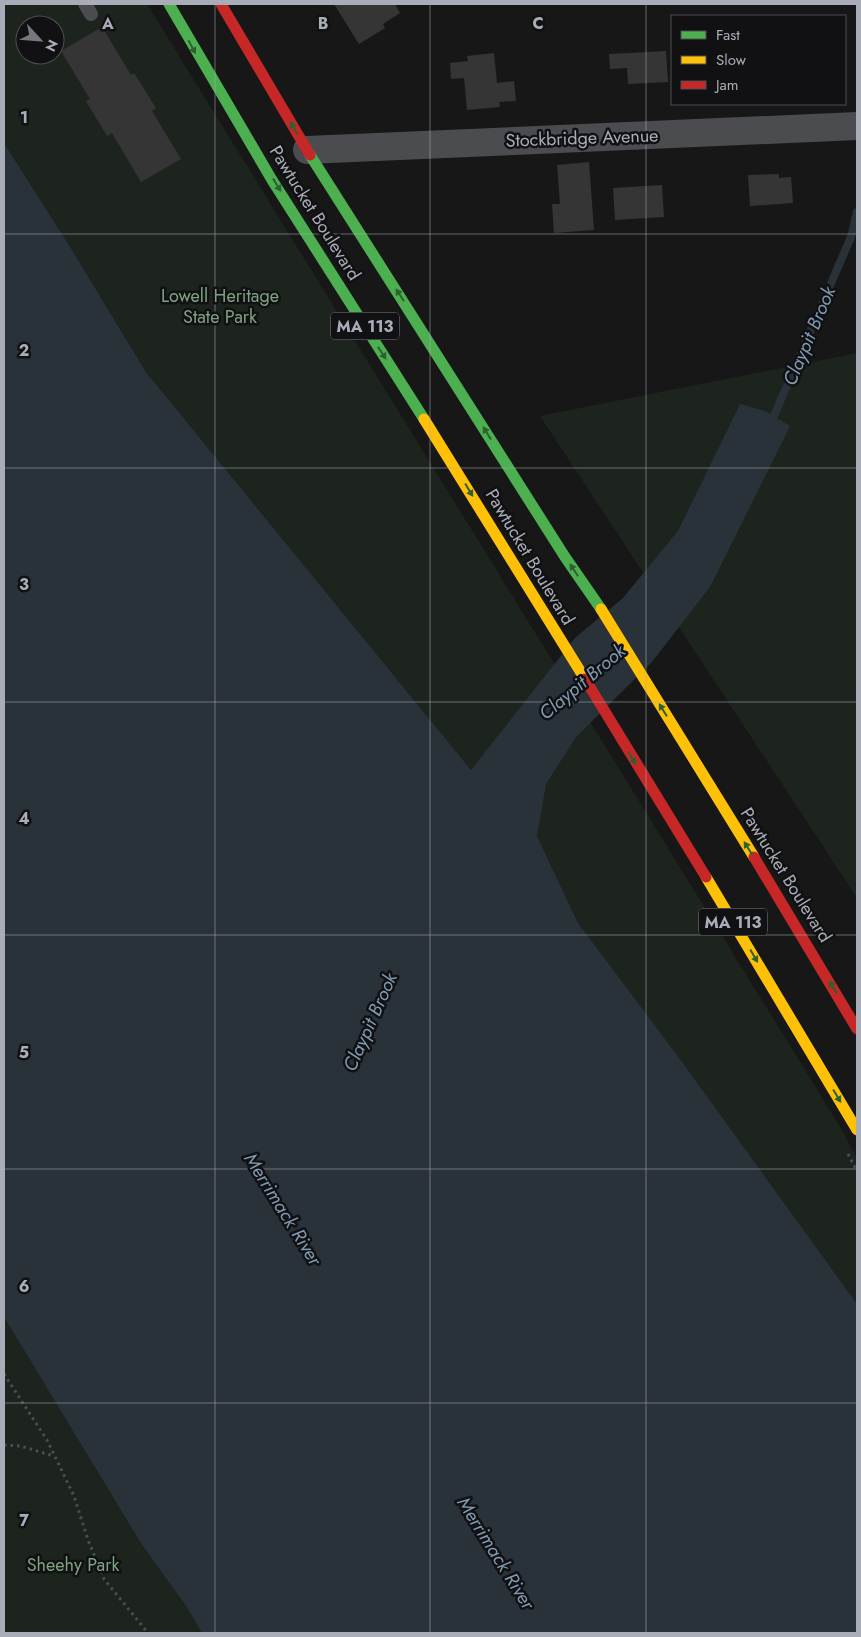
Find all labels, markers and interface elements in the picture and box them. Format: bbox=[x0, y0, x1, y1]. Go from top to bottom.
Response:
text: A bbox=[101, 12, 114, 35]
text: B bbox=[318, 12, 328, 35]
text: C bbox=[532, 12, 544, 35]
north arrow bbox=[15, 15, 65, 65]
legend bbox=[671, 15, 846, 105]
text: Fast bbox=[716, 24, 740, 46]
text: N bbox=[40, 36, 63, 55]
one-way arrow bbox=[188, 40, 197, 53]
text: Slow bbox=[716, 49, 747, 71]
text: Jam bbox=[714, 74, 739, 96]
text: 1 bbox=[20, 106, 28, 129]
one-way arrow bbox=[290, 122, 299, 135]
street label: Stockbridge Avenue bbox=[505, 122, 659, 154]
street label: Pawtucket Boulevard bbox=[263, 141, 367, 285]
one-way arrow bbox=[273, 179, 282, 192]
water label: Claypit Brook bbox=[776, 281, 842, 390]
park label: Lowell Heritage State Park bbox=[161, 283, 279, 330]
one-way arrow bbox=[395, 289, 405, 302]
road number: MA 113 bbox=[331, 312, 399, 340]
text: 2 bbox=[19, 339, 29, 362]
one-way arrow bbox=[377, 346, 387, 359]
one-way arrow bbox=[482, 426, 492, 439]
one-way arrow bbox=[464, 484, 473, 497]
street label: Pawtucket Boulevard bbox=[479, 484, 581, 630]
one-way arrow bbox=[569, 563, 579, 576]
text: 3 bbox=[19, 573, 29, 596]
water label: Claypit Brook bbox=[533, 637, 632, 726]
one-way arrow bbox=[659, 703, 668, 716]
one-way arrow bbox=[628, 752, 637, 765]
street label: Pawtucket Boulevard bbox=[734, 803, 838, 947]
text: 4 bbox=[18, 807, 30, 830]
one-way arrow bbox=[744, 841, 753, 854]
road number: MA 113 bbox=[699, 909, 767, 936]
one-way arrow bbox=[750, 950, 759, 963]
water label: Claypit Brook bbox=[336, 968, 404, 1076]
one-way arrow bbox=[829, 979, 837, 994]
text: 5 bbox=[19, 1041, 29, 1064]
one-way arrow bbox=[832, 1089, 841, 1102]
water label: Merrimack River bbox=[238, 1147, 329, 1272]
text: 6 bbox=[19, 1275, 29, 1298]
water label: Merrimack River bbox=[451, 1491, 542, 1616]
text: 7 bbox=[19, 1509, 29, 1532]
park label: Sheehy Park bbox=[27, 1552, 119, 1578]

